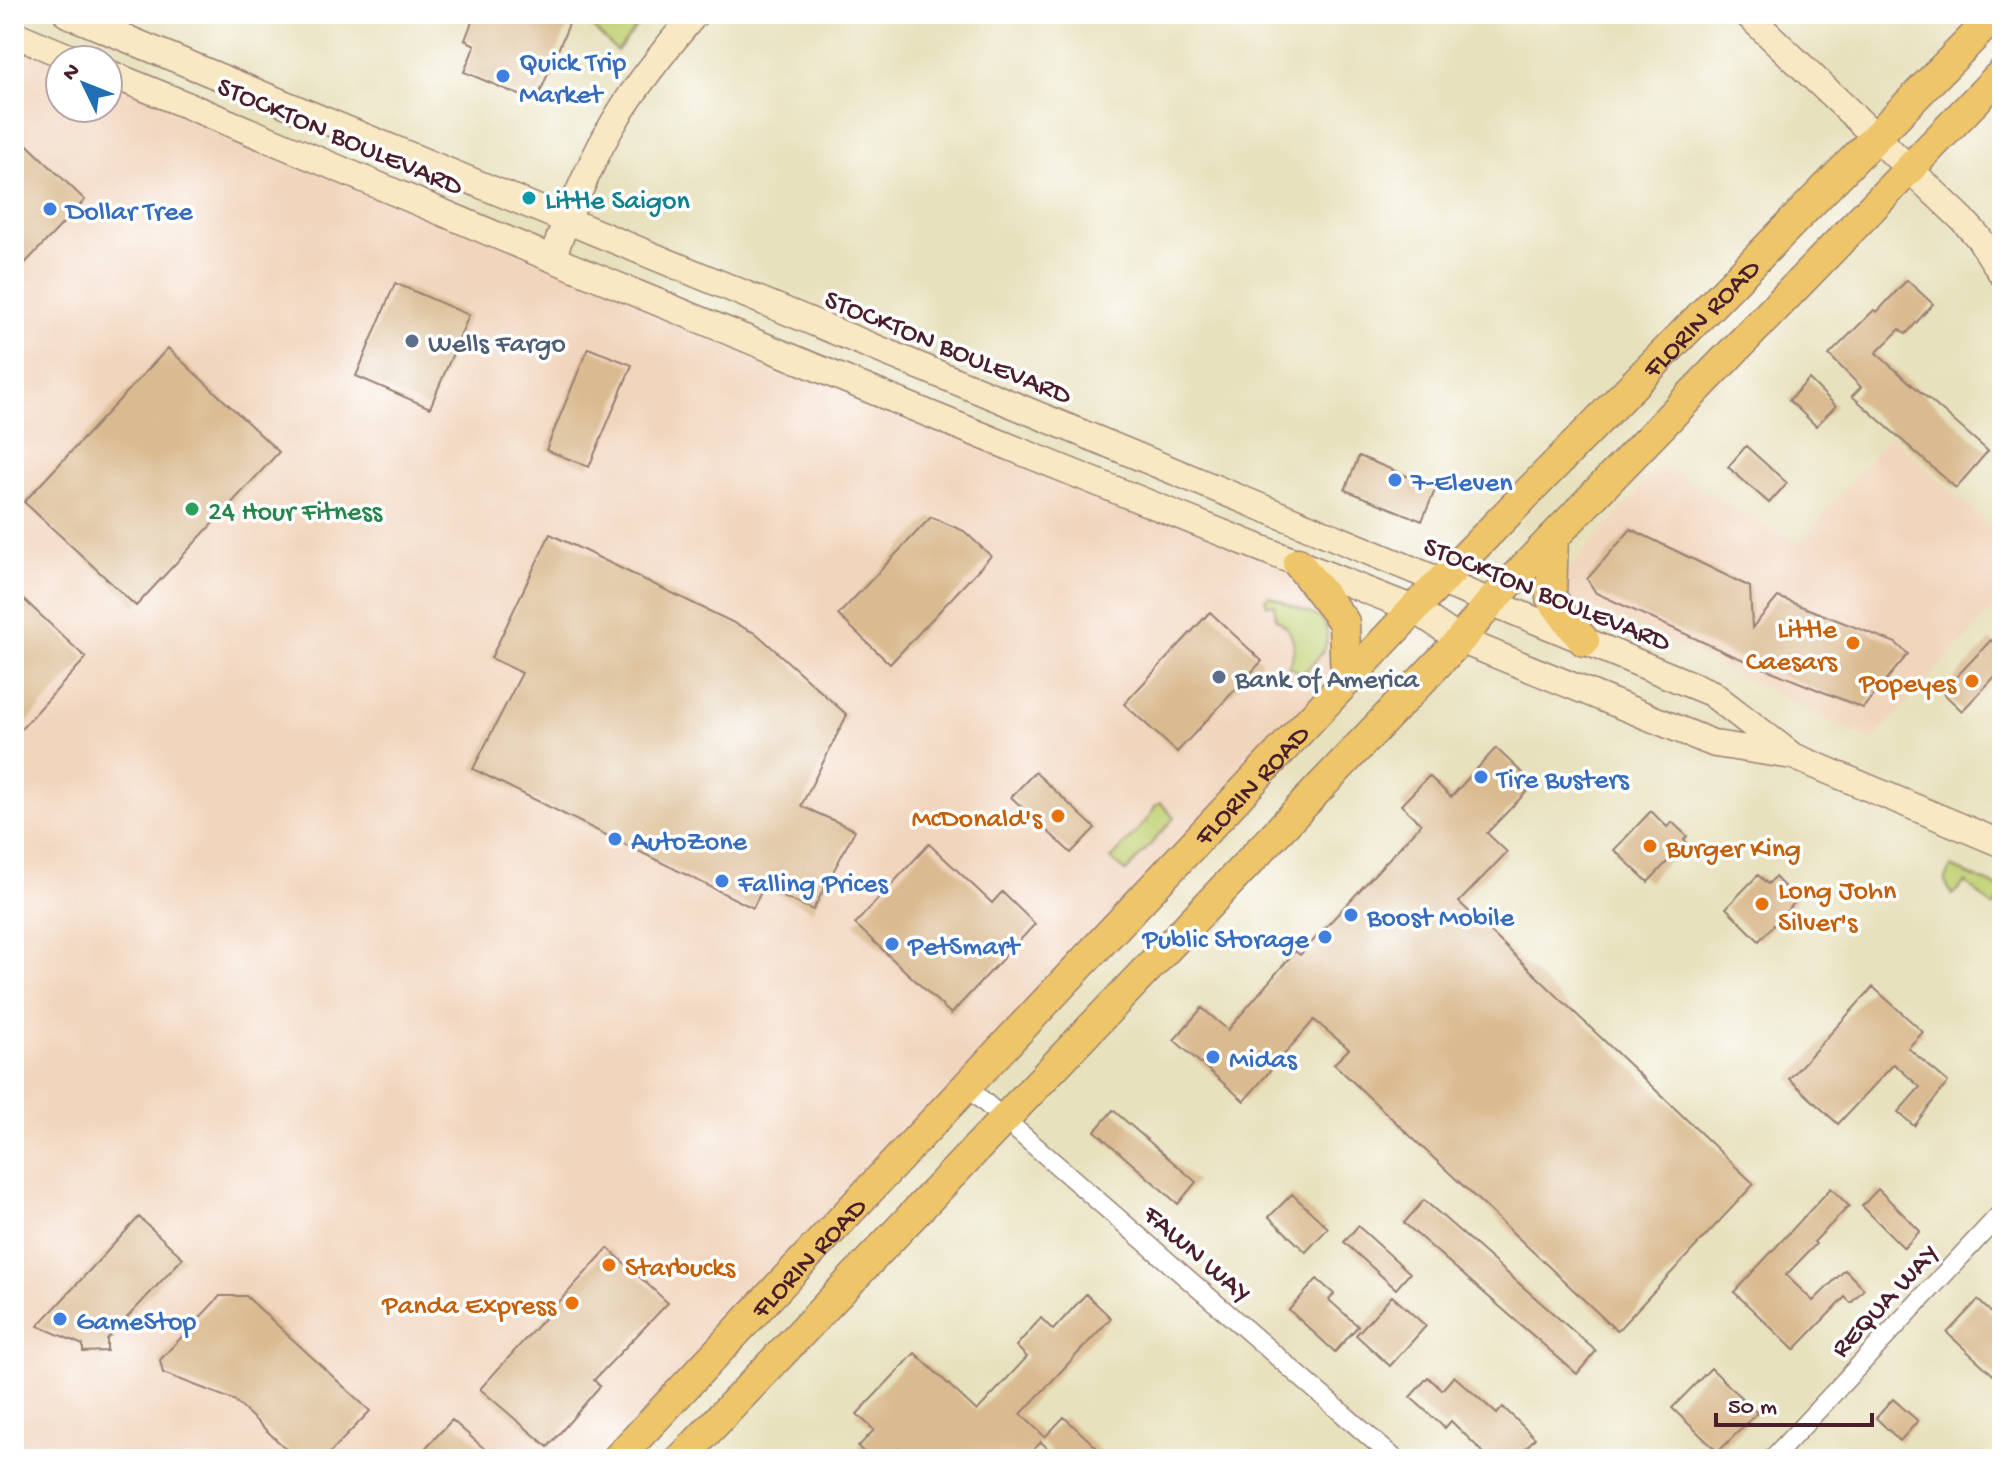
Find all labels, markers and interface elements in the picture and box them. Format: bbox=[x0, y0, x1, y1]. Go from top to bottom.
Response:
north arrow bbox=[44, 44, 124, 124]
place label: Quick Trip Market bbox=[519, 48, 626, 113]
text: N bbox=[58, 59, 87, 87]
marker: Quick Trip Market bbox=[494, 67, 512, 85]
street label: STOCKTON BOULEVARD bbox=[211, 71, 468, 205]
place label: Little Saigon bbox=[545, 186, 690, 219]
marker: Little Saigon bbox=[520, 189, 538, 207]
place label: Dollar Tree bbox=[64, 197, 193, 230]
marker: Dollar Tree bbox=[41, 200, 59, 218]
street label: FLORIN ROAD bbox=[1637, 253, 1769, 387]
street label: STOCKTON BOULEVARD bbox=[819, 284, 1076, 414]
place label: Wells Fargo bbox=[428, 329, 566, 362]
marker: Wells Fargo bbox=[403, 332, 421, 350]
place label: 7-Eleven bbox=[1410, 468, 1513, 501]
marker: 7-Eleven bbox=[1386, 471, 1404, 489]
place label: 24 Hour Fitness bbox=[208, 497, 383, 530]
marker: 24 Hour Fitness bbox=[183, 500, 201, 518]
street label: STOCKTON BOULEVARD bbox=[1418, 531, 1675, 661]
place label: Little Caesars bbox=[1746, 615, 1838, 680]
marker: Little Caesars bbox=[1844, 634, 1862, 652]
place label: Bank of America bbox=[1234, 665, 1420, 698]
marker: Bank of America bbox=[1210, 668, 1228, 686]
place label: Popeyes bbox=[1858, 669, 1957, 702]
marker: Popeyes bbox=[1963, 672, 1981, 690]
street label: FLORIN ROAD bbox=[1188, 719, 1319, 855]
place label: Tire Busters bbox=[1495, 765, 1629, 798]
marker: Tire Busters bbox=[1472, 768, 1490, 786]
place label: McDonald's bbox=[911, 804, 1043, 837]
marker: McDonald's bbox=[1049, 807, 1067, 825]
place label: AutoZone bbox=[631, 827, 748, 860]
marker: AutoZone bbox=[606, 830, 624, 848]
place label: Burger King bbox=[1665, 834, 1801, 867]
marker: Burger King bbox=[1641, 837, 1659, 855]
place label: Falling Prices bbox=[737, 869, 889, 902]
marker: Falling Prices bbox=[713, 872, 731, 890]
place label: Long John Silver's bbox=[1778, 876, 1897, 941]
marker: Long John Silver's bbox=[1753, 895, 1771, 913]
place label: Boost Mobile bbox=[1366, 903, 1515, 936]
marker: Boost Mobile bbox=[1342, 906, 1360, 924]
place label: Public Storage bbox=[1141, 925, 1310, 958]
marker: Public Storage bbox=[1316, 928, 1334, 946]
place label: PetSmart bbox=[907, 932, 1022, 965]
marker: PetSmart bbox=[883, 935, 901, 953]
place label: Midas bbox=[1229, 1045, 1297, 1078]
marker: Midas bbox=[1204, 1048, 1222, 1066]
street label: FLORIN ROAD bbox=[745, 1191, 876, 1328]
street label: FAWN WAY bbox=[1134, 1199, 1257, 1311]
street label: REQUA WAY bbox=[1825, 1238, 1947, 1366]
place label: Starbucks bbox=[625, 1253, 736, 1286]
marker: Starbucks bbox=[600, 1256, 618, 1274]
place label: Panda Express bbox=[381, 1291, 557, 1324]
marker: Panda Express bbox=[563, 1294, 581, 1312]
place label: GameStop bbox=[76, 1307, 196, 1340]
marker: GameStop bbox=[51, 1310, 69, 1328]
scale bar bbox=[1716, 1377, 1872, 1427]
text: 50 m bbox=[1728, 1394, 1777, 1423]

